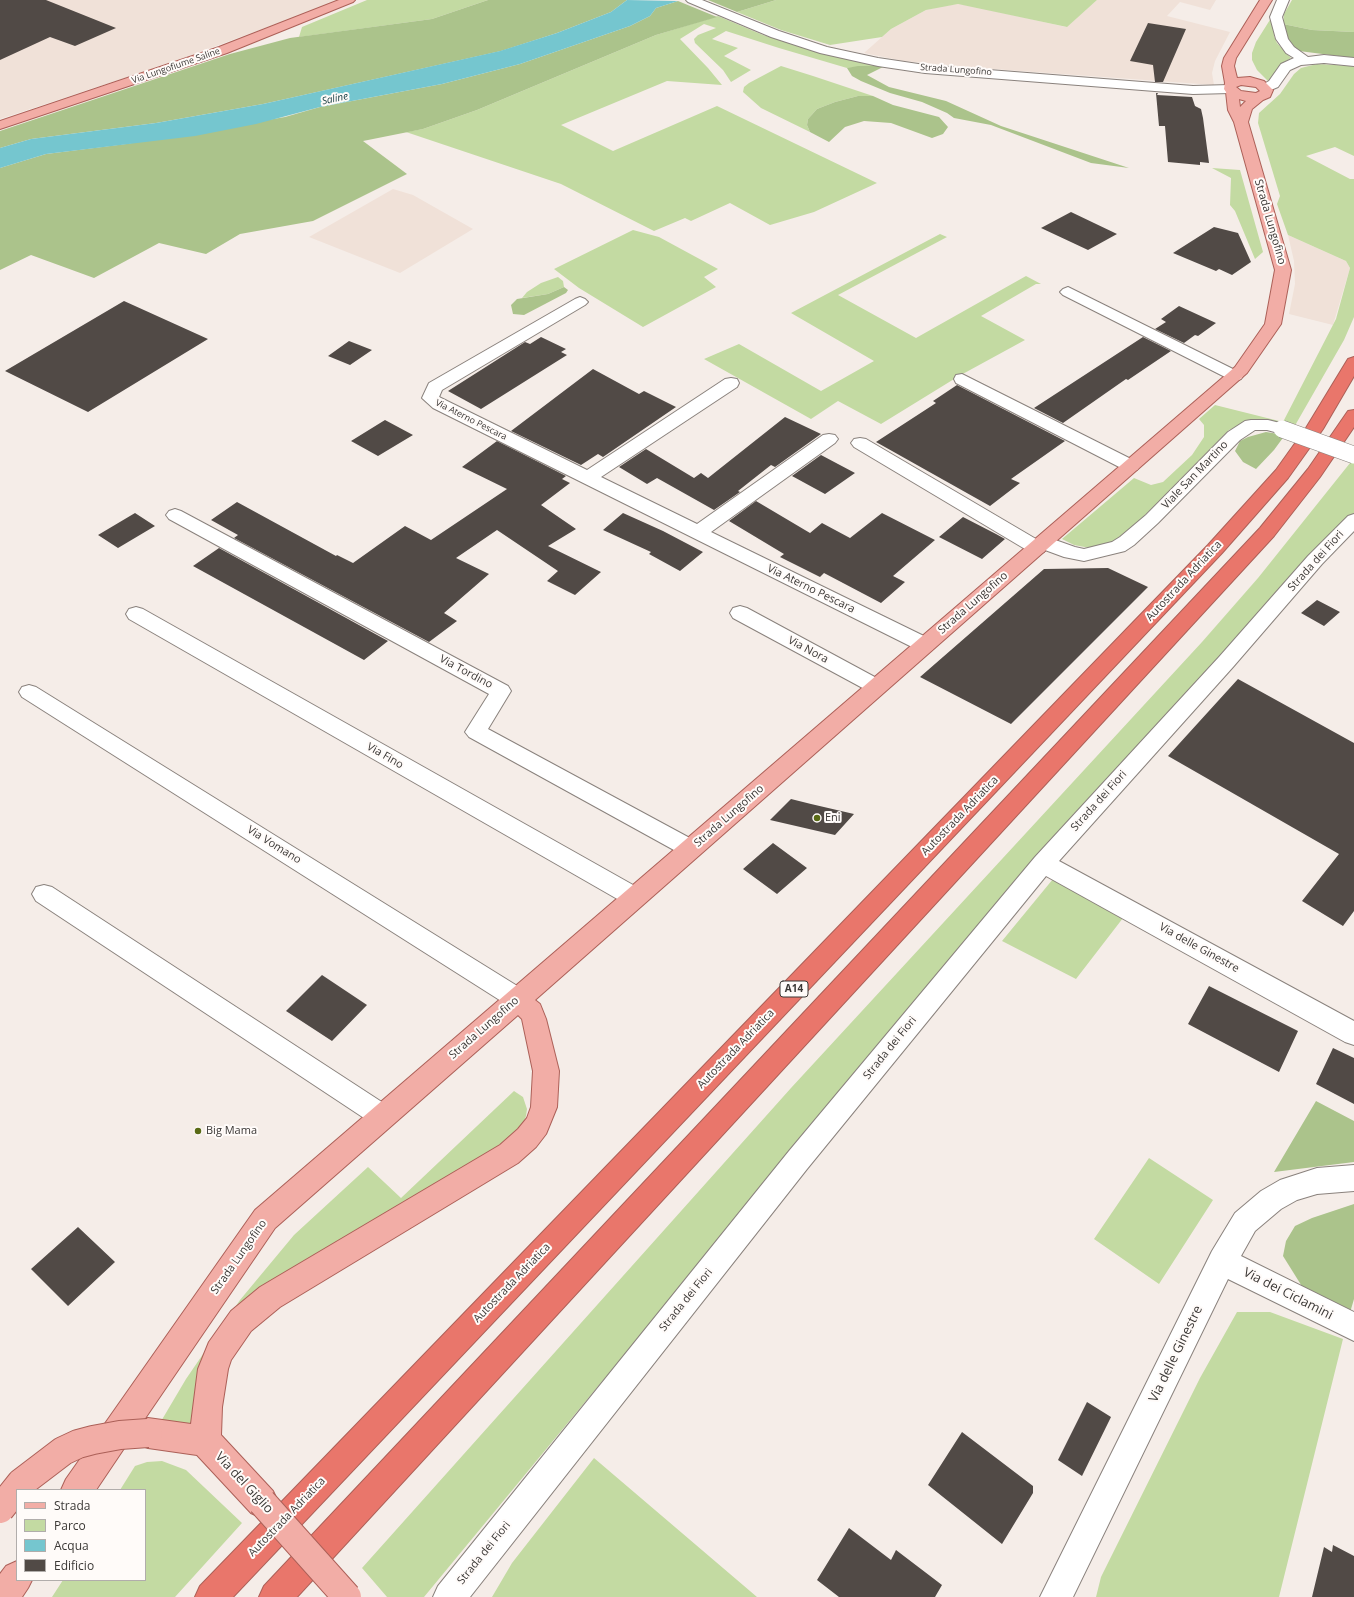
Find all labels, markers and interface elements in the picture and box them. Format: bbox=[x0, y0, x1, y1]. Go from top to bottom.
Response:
street label: Via Lungofiume Saline bbox=[130, 46, 222, 86]
street label: Strada Lungofino bbox=[920, 62, 992, 78]
water label: Saline bbox=[321, 90, 349, 108]
street label: Strada Lungofino bbox=[1252, 178, 1288, 266]
street label: Via Aterno Pescara bbox=[434, 397, 508, 443]
street label: Viale San Martino bbox=[1159, 438, 1231, 512]
street label: Strada dei Fiori bbox=[1285, 528, 1347, 594]
street label: Autostrada Adriatica bbox=[1143, 538, 1225, 624]
street label: Via Aterno Pescara bbox=[765, 562, 857, 616]
street label: Strada Lungofino bbox=[935, 569, 1011, 637]
street label: Via Nora bbox=[786, 634, 830, 666]
street label: Via Tordino bbox=[437, 652, 495, 692]
street label: Via Fino bbox=[364, 740, 406, 772]
street label: Strada dei Fiori bbox=[1068, 768, 1130, 834]
street label: Autostrada Adriatica bbox=[919, 774, 1001, 858]
street label: Strada Lungofino bbox=[691, 782, 767, 850]
place label: Eni bbox=[825, 811, 841, 825]
marker: Eni bbox=[812, 813, 822, 823]
street label: Via Vomano bbox=[245, 823, 303, 867]
street label: Via delle Ginestre bbox=[1157, 921, 1241, 975]
road number: A14 bbox=[780, 981, 808, 997]
street label: Strada Lungofino bbox=[446, 994, 522, 1062]
street label: Autostrada Adriatica bbox=[695, 1007, 777, 1091]
street label: Strada dei Fiori bbox=[861, 1014, 919, 1082]
place label: Big Mama bbox=[206, 1124, 257, 1138]
marker: Big Mama bbox=[193, 1126, 203, 1136]
street label: Strada Lungofino bbox=[208, 1217, 270, 1297]
street label: Autostrada Adriatica bbox=[471, 1241, 553, 1325]
street label: Via dei Ciclamini bbox=[1241, 1265, 1335, 1323]
street label: Strada dei Fiori bbox=[657, 1266, 715, 1334]
street label: Via delle Ginestre bbox=[1146, 1303, 1206, 1405]
street label: Via del Giglio bbox=[212, 1449, 276, 1517]
street label: Autostrada Adriatica bbox=[246, 1475, 328, 1559]
legend bbox=[16, 1489, 146, 1581]
text: Strada bbox=[54, 1497, 90, 1514]
text: Parco bbox=[54, 1517, 86, 1534]
street label: Strada dei Fiori bbox=[455, 1519, 513, 1587]
text: Acqua bbox=[54, 1537, 89, 1554]
text: Edificio bbox=[54, 1557, 94, 1574]

